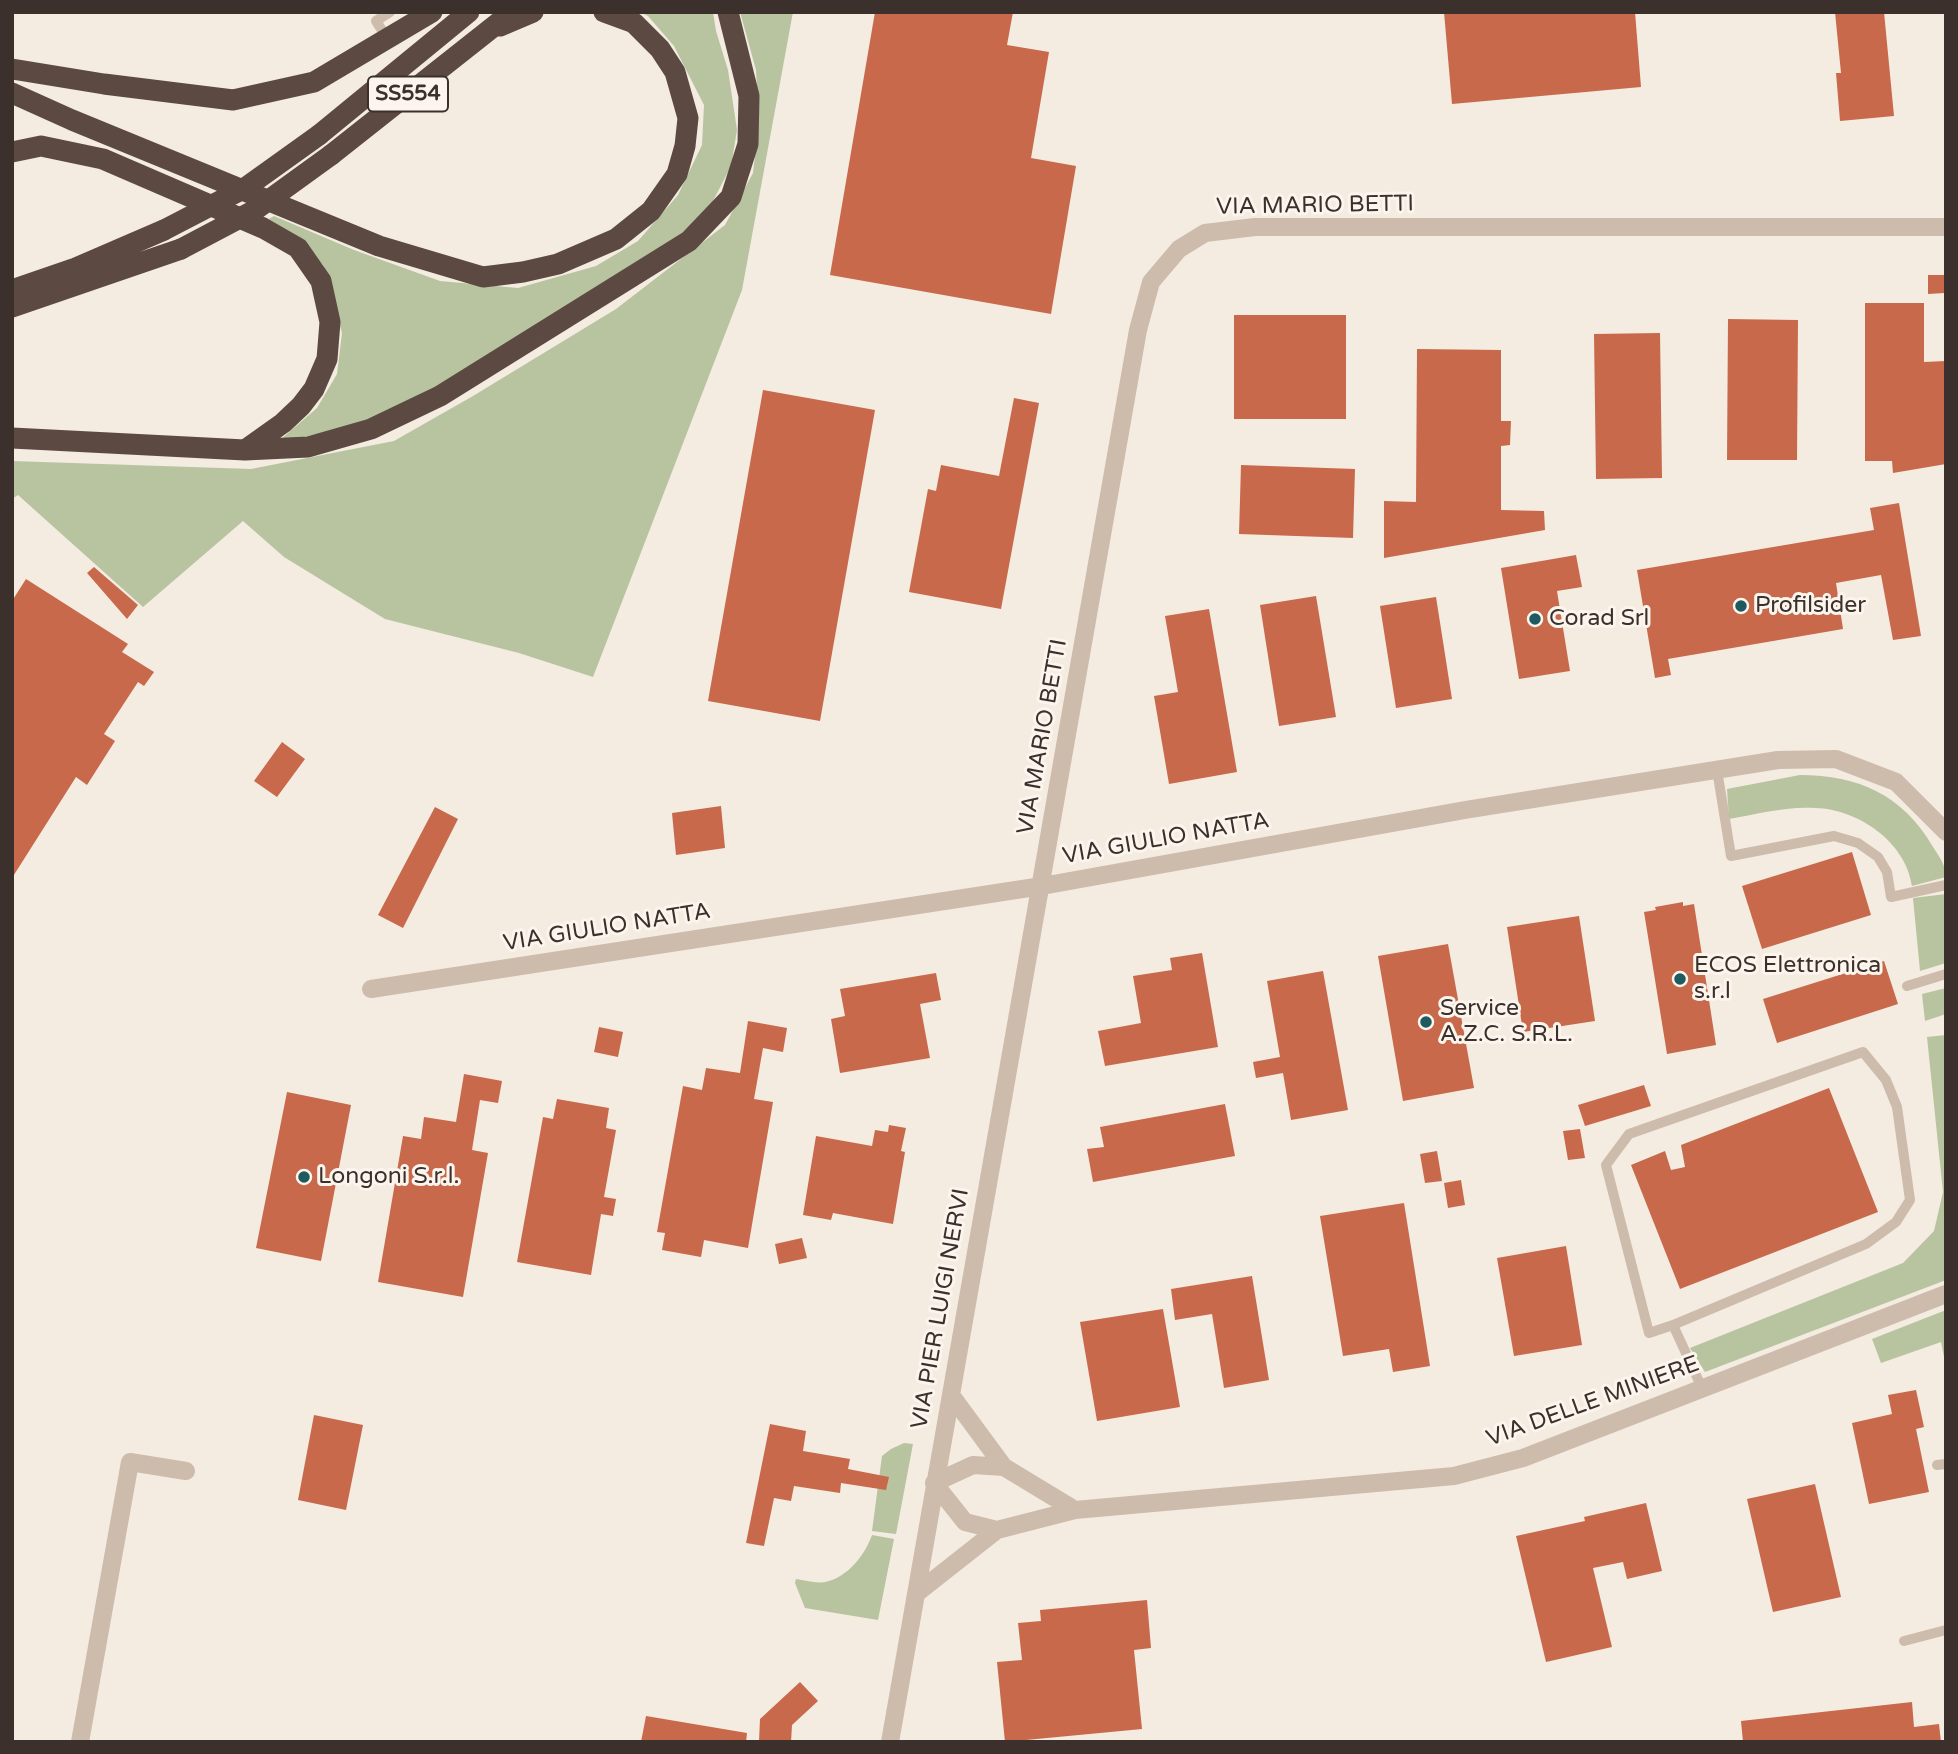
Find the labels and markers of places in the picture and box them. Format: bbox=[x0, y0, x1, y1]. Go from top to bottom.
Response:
place label: Profilsider bbox=[1755, 592, 1866, 620]
marker: Profilsider bbox=[1733, 598, 1749, 614]
place label: Corad Srl bbox=[1549, 605, 1649, 633]
marker: Corad Srl bbox=[1527, 611, 1543, 627]
place label: ECOS Elettronica s.r.l bbox=[1694, 952, 1881, 1006]
marker: ECOS Elettronica s.r.l bbox=[1672, 971, 1688, 987]
place label: Service A.Z.C. S.R.L. bbox=[1440, 995, 1573, 1049]
marker: Service A.Z.C. S.R.L. bbox=[1418, 1014, 1434, 1030]
place label: Longoni S.r.l. bbox=[318, 1163, 459, 1191]
marker: Longoni S.r.l. bbox=[296, 1169, 312, 1185]

